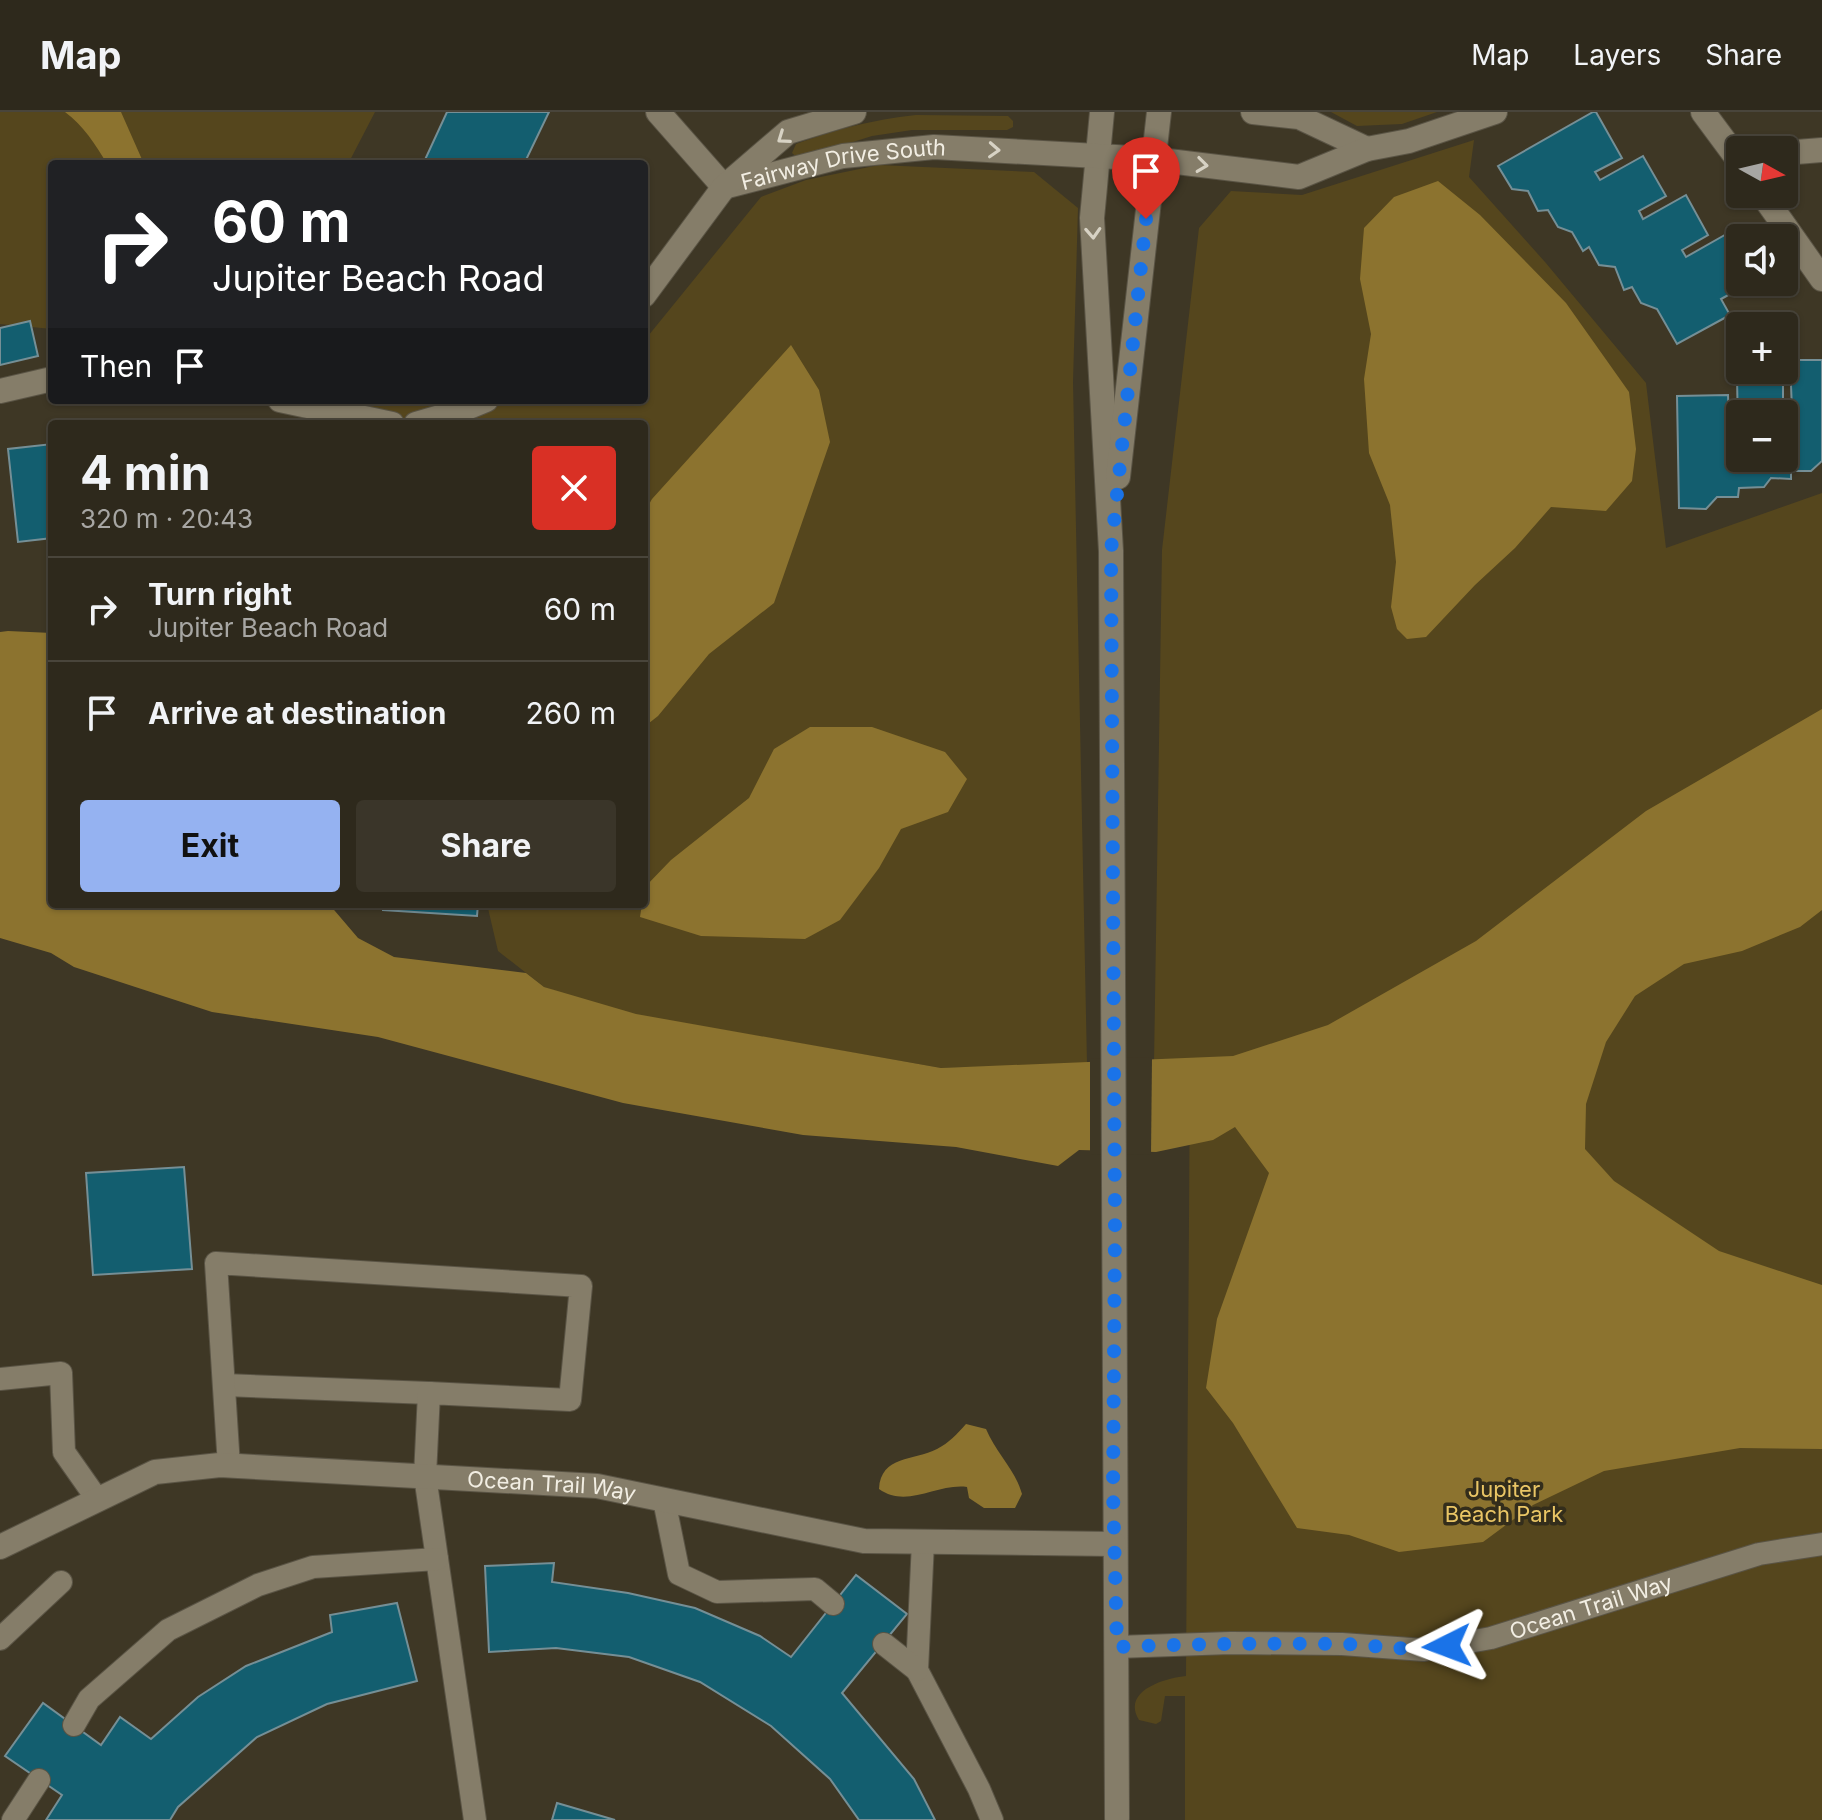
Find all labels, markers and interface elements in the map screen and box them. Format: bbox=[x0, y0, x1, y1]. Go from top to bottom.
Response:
text: Map bbox=[40, 32, 121, 78]
text: Map bbox=[1471, 38, 1529, 72]
text: Layers bbox=[1573, 38, 1661, 72]
text: Share bbox=[1705, 38, 1782, 72]
one-way arrow bbox=[777, 128, 791, 143]
street label: Fairway Drive South bbox=[738, 134, 947, 195]
north arrow bbox=[1726, 136, 1798, 208]
map controls bbox=[1726, 136, 1798, 472]
pin bbox=[1112, 137, 1180, 219]
one-way arrow bbox=[988, 141, 1001, 158]
icon: arrive bbox=[1124, 149, 1168, 193]
one-way arrow bbox=[1195, 156, 1209, 173]
text: 60 m bbox=[212, 188, 351, 256]
icon: right bbox=[80, 192, 184, 296]
button: sound bbox=[1726, 224, 1798, 296]
one-way arrow bbox=[1084, 227, 1101, 240]
text: Jupiter Beach Road bbox=[212, 256, 545, 300]
button: + bbox=[1726, 312, 1798, 384]
icon: arrive bbox=[168, 344, 212, 388]
text: Then bbox=[80, 348, 152, 384]
button: − bbox=[1726, 400, 1798, 472]
text: 4 min bbox=[80, 443, 211, 502]
button: close bbox=[532, 446, 616, 530]
text: 320 m · 20:43 bbox=[80, 503, 253, 534]
text: Turn right bbox=[148, 576, 292, 612]
icon: right bbox=[80, 587, 124, 631]
text: 60 m bbox=[544, 591, 616, 627]
text: Jupiter Beach Road bbox=[148, 612, 388, 643]
icon: arrive bbox=[80, 691, 124, 735]
text: Arrive at destination bbox=[148, 695, 446, 731]
text: 260 m bbox=[525, 695, 616, 731]
button: Exit bbox=[80, 800, 340, 892]
button: Share bbox=[356, 800, 616, 892]
street label: Ocean Trail Way bbox=[467, 1466, 638, 1507]
park label: Jupiter Beach Park bbox=[1445, 1476, 1563, 1527]
street label: Ocean Trail Way bbox=[1506, 1569, 1676, 1644]
position arrow bbox=[1405, 1604, 1489, 1688]

